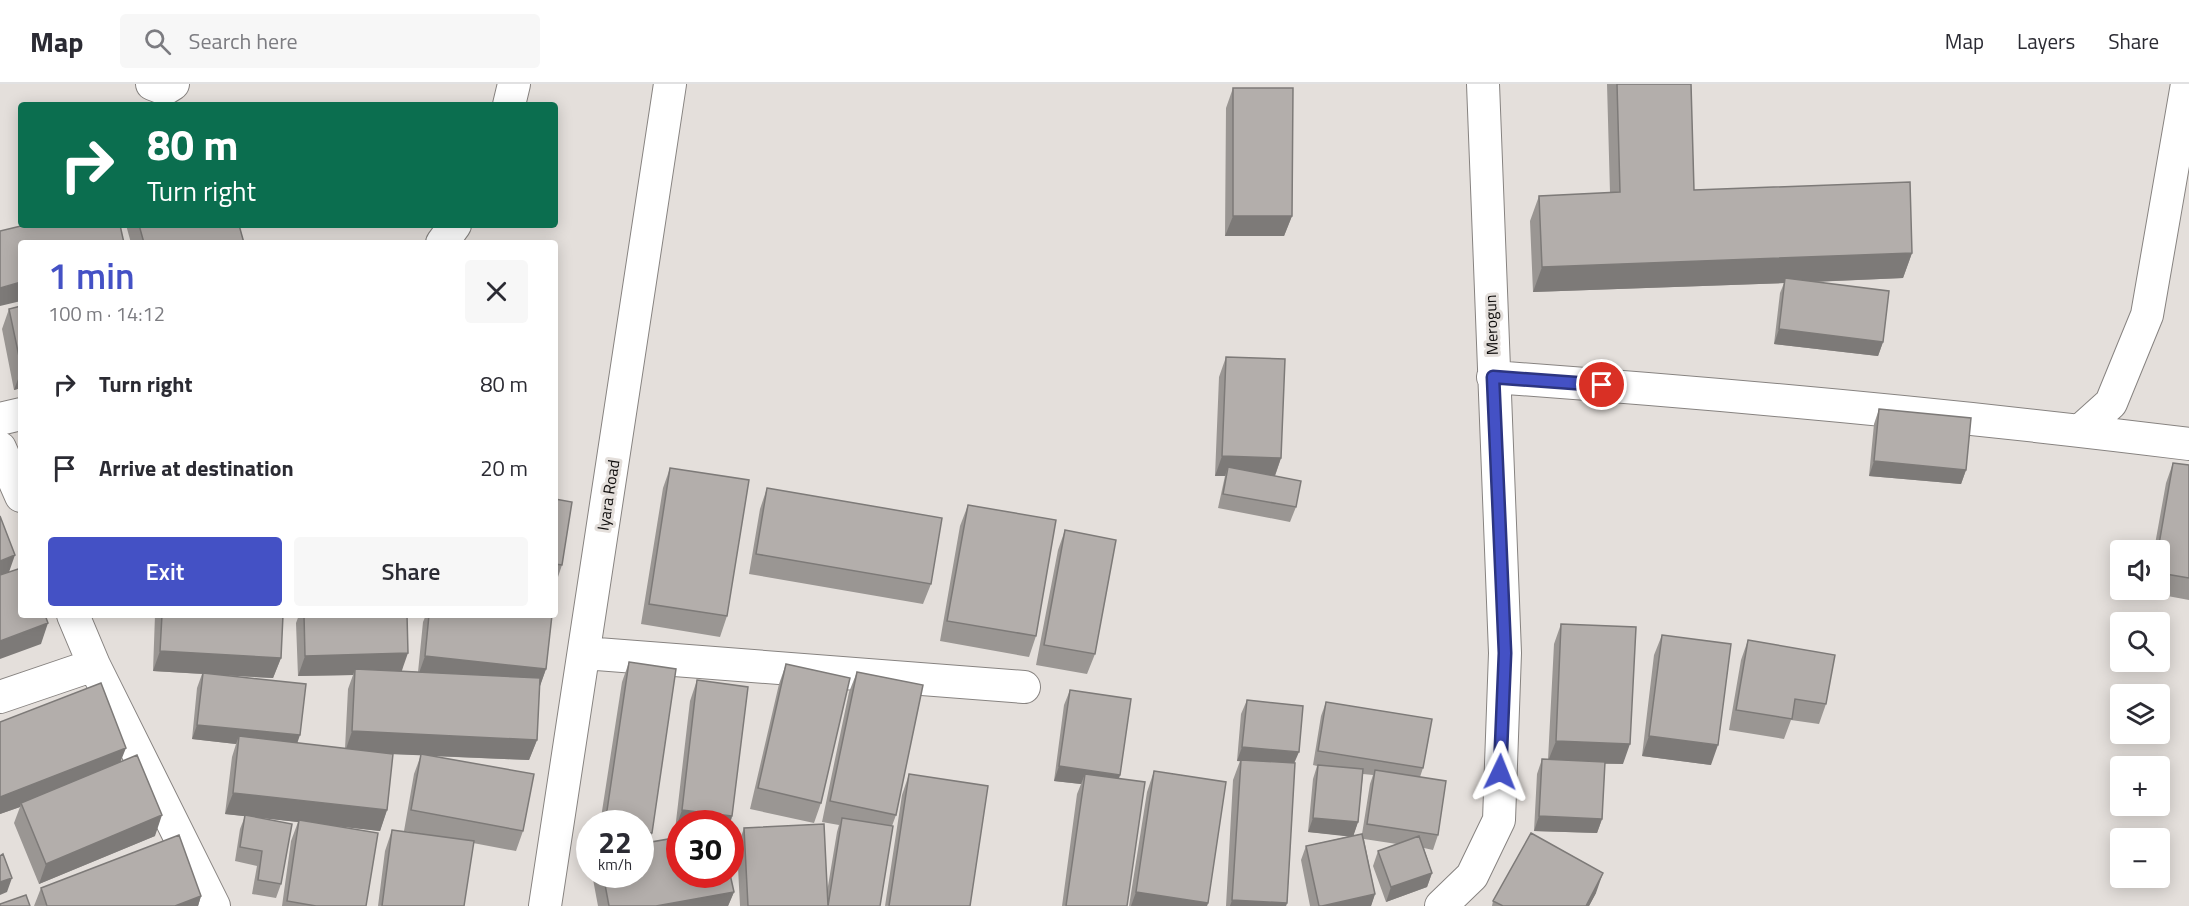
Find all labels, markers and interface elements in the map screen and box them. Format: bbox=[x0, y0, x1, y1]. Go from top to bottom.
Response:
search box bbox=[120, 14, 540, 68]
text: Map bbox=[30, 20, 84, 63]
text: Search here bbox=[189, 24, 298, 58]
icon: search bbox=[141, 25, 174, 58]
text: Map bbox=[1945, 25, 1984, 57]
text: Layers bbox=[2017, 25, 2075, 57]
text: Share bbox=[2108, 25, 2159, 57]
text: 80 m bbox=[147, 112, 239, 176]
icon: right bbox=[48, 126, 126, 204]
text: Turn right bbox=[147, 170, 256, 211]
text: 1 min bbox=[48, 248, 135, 303]
button: close bbox=[465, 260, 528, 323]
street label: Merogun bbox=[1478, 294, 1504, 356]
text: 100 m · 14:12 bbox=[48, 298, 165, 329]
pin bbox=[1576, 359, 1627, 410]
text: Turn right bbox=[99, 367, 193, 401]
text: 80 m bbox=[480, 367, 528, 401]
icon: right bbox=[48, 368, 81, 401]
icon: arrive bbox=[1585, 368, 1618, 401]
text: Arrive at destination bbox=[99, 451, 294, 485]
text: 20 m bbox=[480, 451, 528, 485]
icon: arrive bbox=[48, 452, 81, 485]
street label: Iyara Road bbox=[591, 458, 625, 532]
button: Exit bbox=[48, 537, 282, 606]
button: Share bbox=[294, 537, 528, 606]
map controls bbox=[2110, 540, 2170, 888]
button: sound bbox=[2110, 540, 2170, 600]
button: search bbox=[2110, 612, 2170, 672]
button: layers bbox=[2110, 684, 2170, 744]
position arrow bbox=[1468, 740, 1532, 804]
button: + bbox=[2110, 756, 2170, 816]
speed limit sign: 30 bbox=[666, 810, 744, 888]
text: 22 bbox=[598, 819, 632, 865]
button: − bbox=[2110, 828, 2170, 888]
text: km/h bbox=[598, 853, 632, 876]

